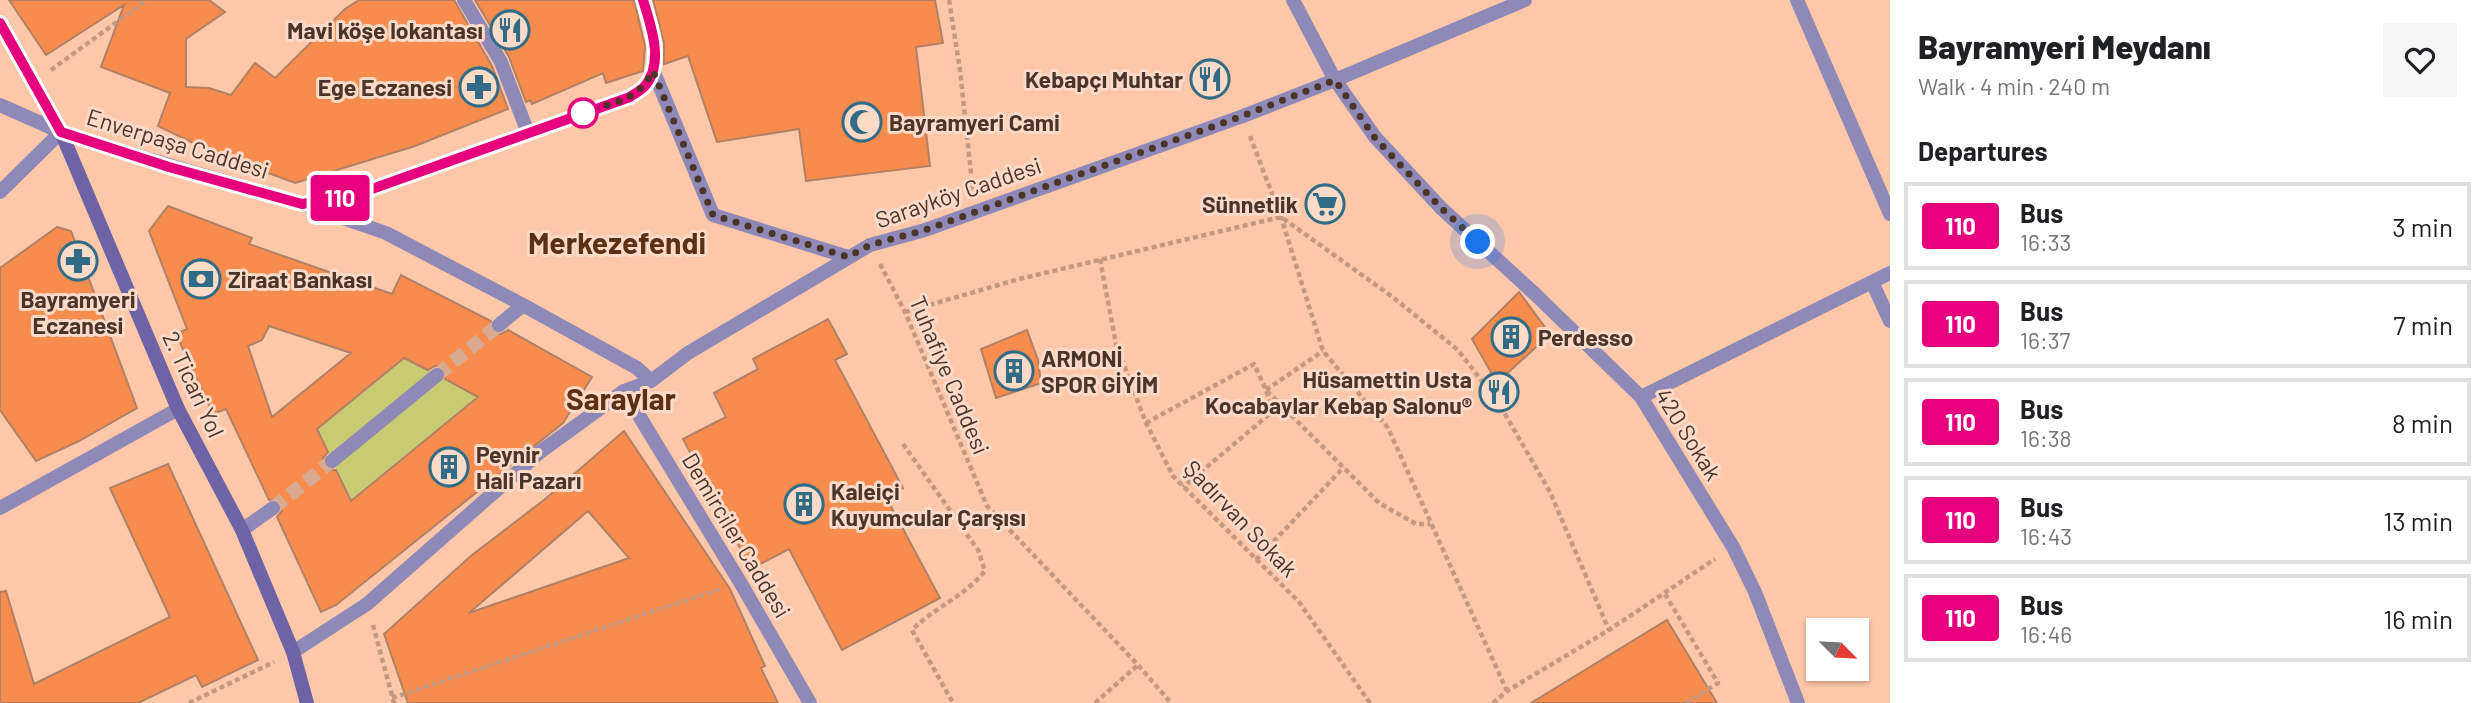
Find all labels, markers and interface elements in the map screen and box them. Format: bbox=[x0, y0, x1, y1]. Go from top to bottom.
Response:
restaurant icon: Mavi köşe lokantası bbox=[489, 9, 531, 51]
place label: Mavi köşe lokantası bbox=[287, 16, 483, 44]
button: heart bbox=[2383, 23, 2457, 97]
text: Bayramyeri Meydanı bbox=[1918, 26, 2211, 66]
restaurant icon: Kebapçı Muhtar bbox=[1189, 58, 1231, 100]
place label: Kebapçı Muhtar bbox=[1025, 65, 1183, 93]
pharmacy icon: Ege Eczanesi bbox=[458, 66, 500, 108]
text: Walk · 4 min · 240 m bbox=[1918, 72, 2110, 100]
place label: Ege Eczanesi bbox=[318, 73, 452, 101]
unlabelled marker bbox=[568, 98, 598, 128]
mosque icon: Bayramyeri Cami bbox=[841, 101, 883, 143]
street label: Enverpaşa Caddesi bbox=[84, 102, 272, 184]
place label: Bayramyeri Cami bbox=[889, 108, 1060, 136]
text: Departures bbox=[1918, 135, 2048, 166]
street label: Sarayköy Caddesi bbox=[871, 151, 1045, 233]
line badge: 110 bbox=[300, 175, 380, 221]
text: 110 bbox=[325, 183, 355, 212]
supermarket icon: Sünnetlik bbox=[1304, 183, 1346, 225]
place label: Sünnetlik bbox=[1202, 190, 1298, 218]
text: Bus bbox=[2020, 197, 2063, 228]
text: 110 bbox=[1945, 211, 1976, 240]
text: 3 min bbox=[2392, 211, 2453, 242]
district label: Merkezefendi bbox=[528, 224, 706, 260]
your location bbox=[1460, 224, 1495, 259]
text: 16:33 bbox=[2020, 228, 2071, 256]
pharmacy icon: Bayramyeri Eczanesi bbox=[57, 240, 99, 282]
bank icon: Ziraat Bankası bbox=[180, 258, 222, 300]
place label: Ziraat Bankası bbox=[228, 265, 373, 293]
place label: Bayramyeri Eczanesi bbox=[20, 285, 136, 339]
street label: Tuhafiye Caddesi bbox=[904, 292, 996, 458]
text: Bus bbox=[2020, 295, 2063, 326]
text: 110 bbox=[1945, 309, 1976, 338]
text: 7 min bbox=[2393, 309, 2453, 340]
building icon: Perdesso bbox=[1490, 316, 1532, 358]
place label: Perdesso bbox=[1538, 323, 1633, 351]
street label: 2. Ticari Yol bbox=[157, 326, 231, 442]
text: 16:37 bbox=[2020, 326, 2070, 354]
place label: ARMONİ SPOR GİYİM bbox=[1041, 344, 1158, 398]
building icon: ARMONİ SPOR GİYİM bbox=[993, 350, 1035, 392]
place label: Hüsamettin Usta Kocabaylar Kebap Salonu® bbox=[1205, 365, 1472, 419]
restaurant icon: Hüsamettin Usta Kocabaylar Kebap Salonu® bbox=[1478, 371, 1520, 413]
district label: Saraylar bbox=[566, 380, 677, 416]
street label: 420 Sokak bbox=[1650, 383, 1728, 485]
text: Bus bbox=[2020, 393, 2063, 424]
text: 110 bbox=[1945, 407, 1976, 436]
text: 8 min bbox=[2392, 407, 2453, 438]
text: 16:38 bbox=[2020, 424, 2072, 452]
place label: Peynir Hali Pazarı bbox=[476, 440, 581, 494]
building icon: Peynir Hali Pazarı bbox=[428, 446, 470, 488]
street label: Demirciler Caddesi bbox=[677, 447, 797, 623]
street label: Şadırvan Sokak bbox=[1178, 454, 1304, 582]
place label: Kaleiçi Kuyumcular Çarşısı bbox=[831, 477, 1026, 531]
building icon: Kaleiçi Kuyumcular Çarşısı bbox=[783, 483, 825, 525]
text: Bus bbox=[2020, 491, 2063, 522]
text: 110 bbox=[1945, 505, 1976, 534]
text: 13 min bbox=[2383, 505, 2453, 536]
text: 16:43 bbox=[2020, 522, 2072, 550]
text: Bus bbox=[2020, 589, 2063, 620]
text: 110 bbox=[1945, 603, 1976, 632]
text: 16 min bbox=[2383, 603, 2453, 634]
north arrow bbox=[1806, 618, 1869, 681]
map controls bbox=[1806, 618, 1869, 681]
text: 16:46 bbox=[2020, 620, 2072, 648]

